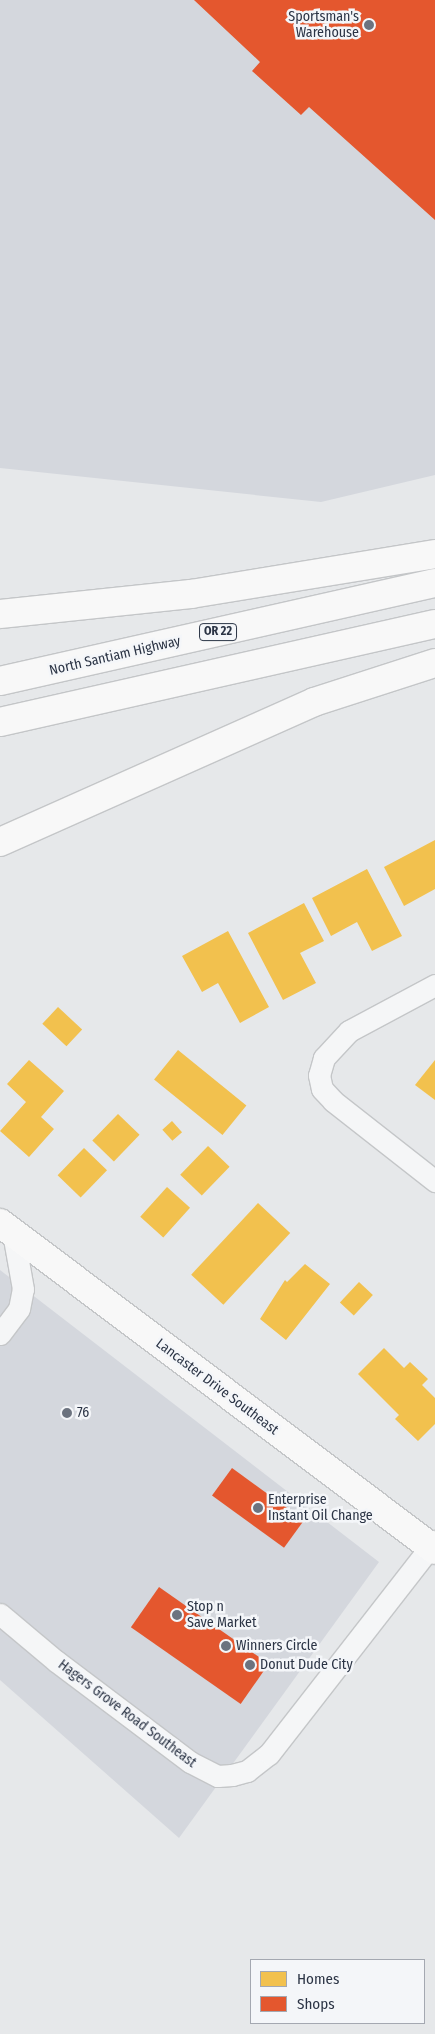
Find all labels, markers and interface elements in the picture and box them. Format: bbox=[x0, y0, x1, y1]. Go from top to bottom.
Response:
place label: Sportsman's Warehouse bbox=[288, 9, 359, 41]
marker: Sportsman's Warehouse bbox=[363, 19, 375, 31]
road number: OR 22 bbox=[198, 622, 238, 642]
street label: North Santiam Highway bbox=[48, 633, 182, 679]
street label: Lancaster Drive Southeast bbox=[152, 1335, 282, 1439]
place label: 76 bbox=[77, 1405, 89, 1421]
marker: 76 bbox=[61, 1407, 73, 1419]
place label: Enterprise Instant Oil Change bbox=[268, 1492, 373, 1524]
marker: Enterprise Instant Oil Change bbox=[252, 1502, 264, 1514]
place label: Stop n Save Market bbox=[187, 1599, 257, 1631]
marker: Stop n Save Market bbox=[171, 1609, 183, 1621]
place label: Winners Circle bbox=[236, 1638, 317, 1654]
marker: Winners Circle bbox=[220, 1640, 232, 1652]
street label: Hagers Grove Road Southeast bbox=[55, 1657, 199, 1771]
place label: Donut Dude City bbox=[260, 1657, 353, 1673]
marker: Donut Dude City bbox=[244, 1659, 256, 1671]
legend bbox=[250, 1959, 425, 2024]
text: Homes bbox=[297, 1970, 339, 1988]
text: Shops bbox=[297, 1995, 335, 2013]

